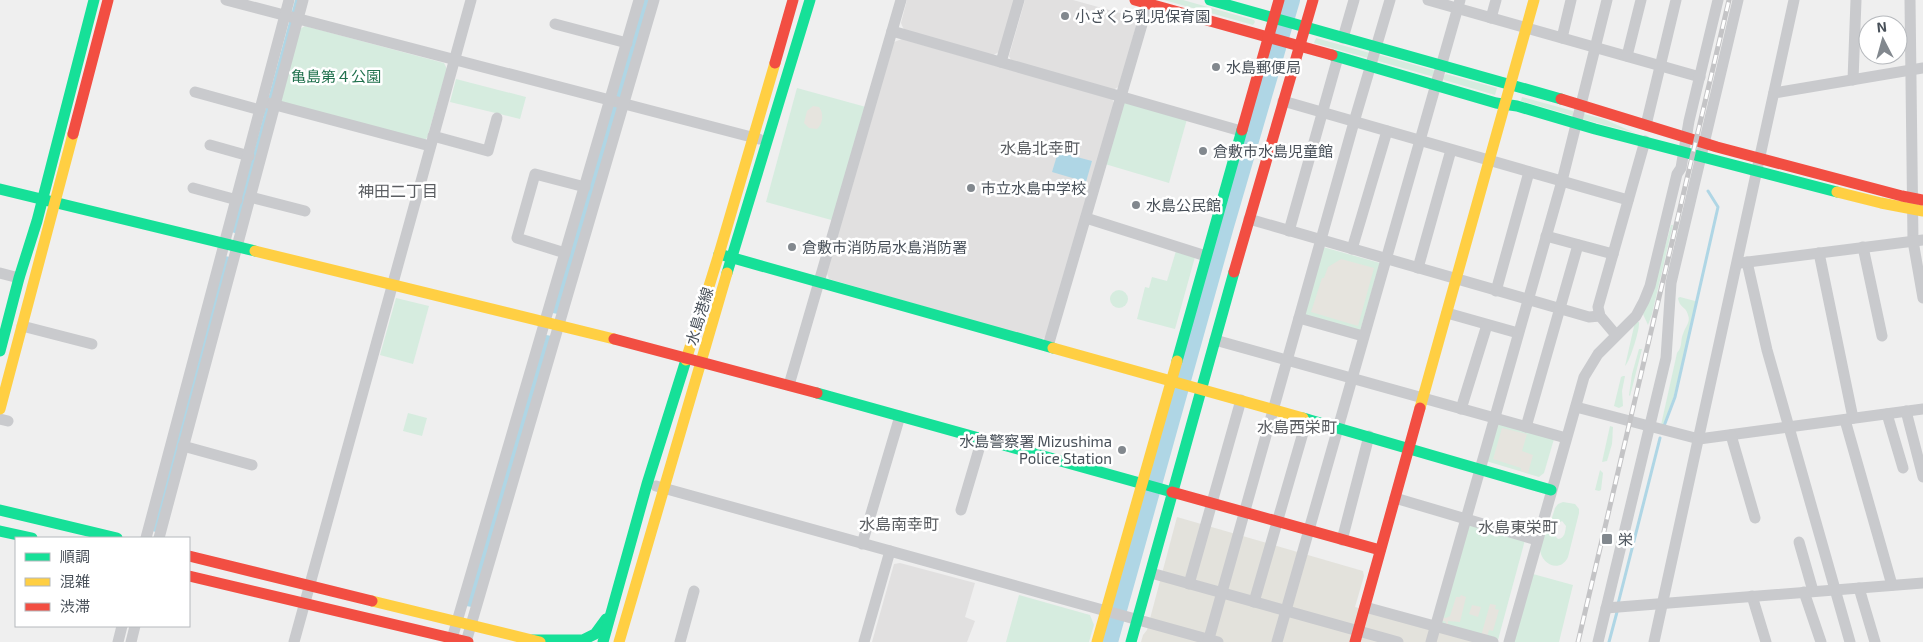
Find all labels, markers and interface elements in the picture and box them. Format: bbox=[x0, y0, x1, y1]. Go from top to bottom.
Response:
place label: 小ざくら乳児保育園 bbox=[1075, 7, 1210, 25]
marker: 小ざくら乳児保育園 bbox=[1059, 10, 1071, 22]
north arrow bbox=[1858, 15, 1908, 65]
text: N bbox=[1876, 18, 1888, 36]
place label: 水島郵便局 bbox=[1226, 58, 1301, 76]
marker: 水島郵便局 bbox=[1210, 61, 1222, 73]
park label: 亀島第４公園 bbox=[291, 67, 381, 85]
district label: 水島北幸町 bbox=[1000, 138, 1080, 157]
place label: 倉敷市水島児童館 bbox=[1213, 142, 1333, 160]
marker: 倉敷市水島児童館 bbox=[1197, 145, 1209, 157]
place label: 市立水島中学校 bbox=[981, 179, 1086, 197]
district label: 神田二丁目 bbox=[358, 181, 438, 200]
marker: 市立水島中学校 bbox=[965, 182, 977, 194]
place label: 水島公民館 bbox=[1146, 196, 1221, 214]
marker: 水島公民館 bbox=[1130, 199, 1142, 211]
place label: 倉敷市消防局水島消防署 bbox=[802, 238, 967, 256]
marker: 倉敷市消防局水島消防署 bbox=[786, 241, 798, 253]
street label: 水島港線 bbox=[682, 285, 716, 347]
district label: 水島西栄町 bbox=[1257, 417, 1337, 436]
place label: 水島警察署 Mizushima Police Station bbox=[959, 432, 1112, 467]
marker: 水島警察署 Mizushima Police Station bbox=[1116, 444, 1128, 456]
district label: 水島南幸町 bbox=[859, 514, 939, 533]
district label: 水島東栄町 bbox=[1478, 517, 1558, 536]
place label: 栄 bbox=[1618, 530, 1633, 548]
marker: 栄 bbox=[1600, 532, 1614, 546]
legend bbox=[15, 537, 190, 627]
text: 順調 bbox=[60, 547, 90, 565]
text: 混雑 bbox=[60, 572, 90, 590]
text: 渋滞 bbox=[60, 597, 90, 615]

